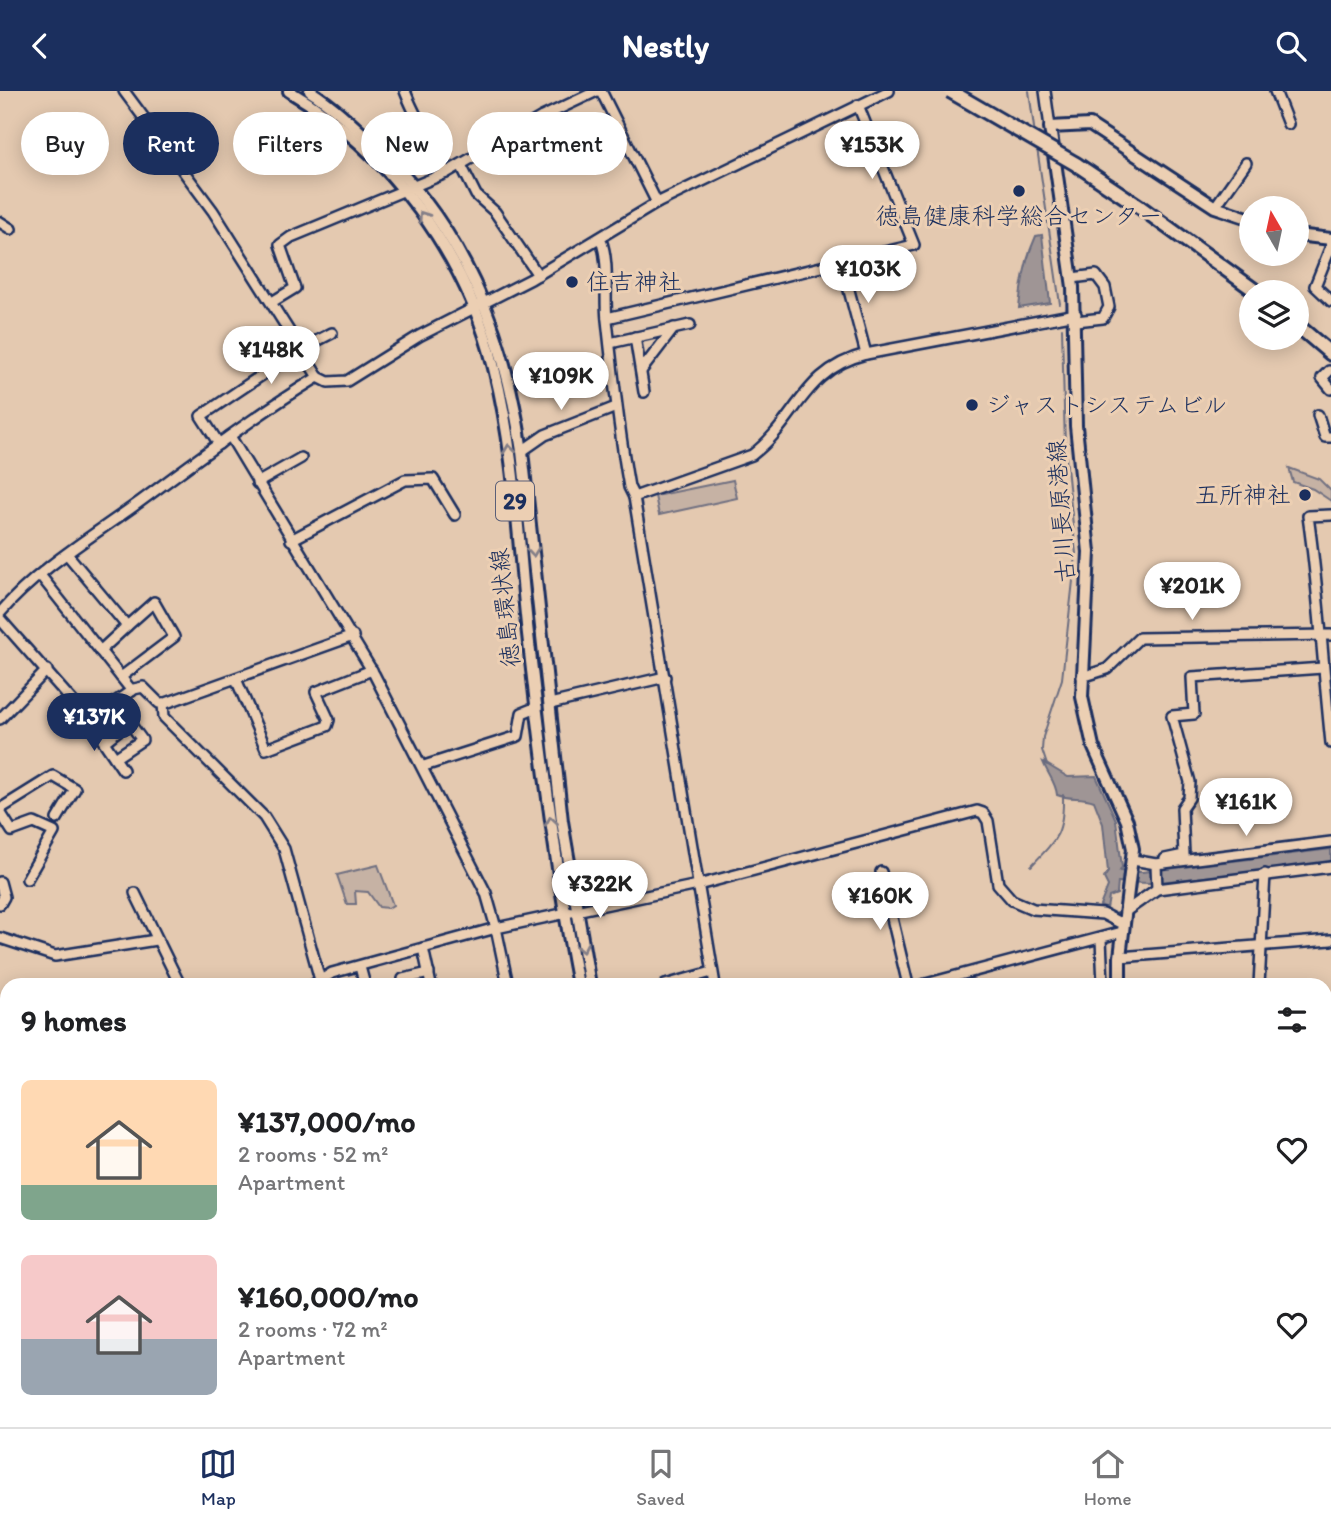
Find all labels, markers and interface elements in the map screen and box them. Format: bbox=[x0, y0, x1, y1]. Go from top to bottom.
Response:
icon: back bbox=[21, 27, 59, 65]
text: Nestly bbox=[622, 27, 709, 65]
icon: search bbox=[1272, 27, 1310, 65]
chip: Buy bbox=[21, 112, 109, 175]
chip: Rent bbox=[123, 112, 219, 175]
chip: Filters bbox=[233, 112, 347, 175]
chip: New bbox=[361, 112, 453, 175]
chip: Apartment bbox=[467, 112, 627, 175]
pin: ¥153K bbox=[823, 122, 921, 181]
text: ¥153K bbox=[841, 130, 903, 158]
marker: 徳島健康科学総合センター bbox=[1011, 183, 1027, 199]
north arrow bbox=[1239, 196, 1309, 266]
map controls bbox=[1239, 196, 1309, 350]
place label: 徳島健康科学総合センター bbox=[875, 201, 1163, 230]
one-way arrow bbox=[419, 211, 431, 224]
pin: ¥103K bbox=[819, 245, 917, 305]
text: ¥103K bbox=[836, 254, 900, 282]
place label: 住吉神社 bbox=[586, 267, 682, 296]
marker: 住吉神社 bbox=[564, 274, 580, 290]
button: layers bbox=[1239, 280, 1309, 350]
pin: ¥148K bbox=[222, 327, 320, 386]
text: ¥148K bbox=[239, 335, 303, 363]
pin: ¥109K bbox=[512, 353, 610, 412]
text: ¥109K bbox=[529, 361, 593, 389]
place label: ジャストシステムビル bbox=[986, 390, 1227, 419]
marker: ジャストシステムビル bbox=[964, 397, 980, 413]
street label: 古川長原港線 bbox=[1041, 438, 1080, 584]
one-way arrow bbox=[501, 444, 516, 455]
place label: 五所神社 bbox=[1195, 480, 1291, 509]
road number: 29 bbox=[496, 481, 534, 521]
marker: 五所神社 bbox=[1297, 487, 1313, 503]
street label: 徳島環状線 bbox=[484, 547, 525, 669]
one-way arrow bbox=[525, 547, 540, 558]
pin: ¥201K bbox=[1143, 563, 1241, 622]
text: ¥201K bbox=[1160, 571, 1224, 599]
pin: ¥137K bbox=[45, 693, 143, 753]
text: ¥137K bbox=[63, 702, 125, 730]
pin: ¥161K bbox=[1197, 779, 1295, 838]
text: ¥161K bbox=[1215, 787, 1277, 815]
one-way arrow bbox=[544, 816, 559, 827]
pin: ¥322K bbox=[551, 861, 649, 920]
text: ¥322K bbox=[568, 869, 632, 897]
pin: ¥160K bbox=[831, 873, 929, 932]
text: ¥160K bbox=[848, 881, 912, 909]
one-way arrow bbox=[574, 942, 589, 954]
icon: filters bbox=[1273, 1001, 1311, 1039]
text: 9 homes bbox=[21, 1002, 127, 1039]
text: ¥137,000/mo bbox=[238, 1103, 416, 1140]
icon: home bbox=[77, 1108, 161, 1192]
icon: heart bbox=[1273, 1131, 1311, 1169]
text: 2 rooms · 52 m² bbox=[238, 1140, 388, 1168]
text: Apartment bbox=[238, 1168, 345, 1196]
text: ¥160,000/mo bbox=[238, 1278, 419, 1315]
icon: home bbox=[77, 1283, 161, 1367]
icon: heart bbox=[1273, 1306, 1311, 1344]
text: 2 rooms · 72 m² bbox=[238, 1315, 388, 1343]
text: Apartment bbox=[238, 1343, 345, 1371]
tab: Map bbox=[199, 1445, 237, 1510]
tab: Saved bbox=[636, 1445, 685, 1510]
tab: Home bbox=[1084, 1445, 1132, 1510]

